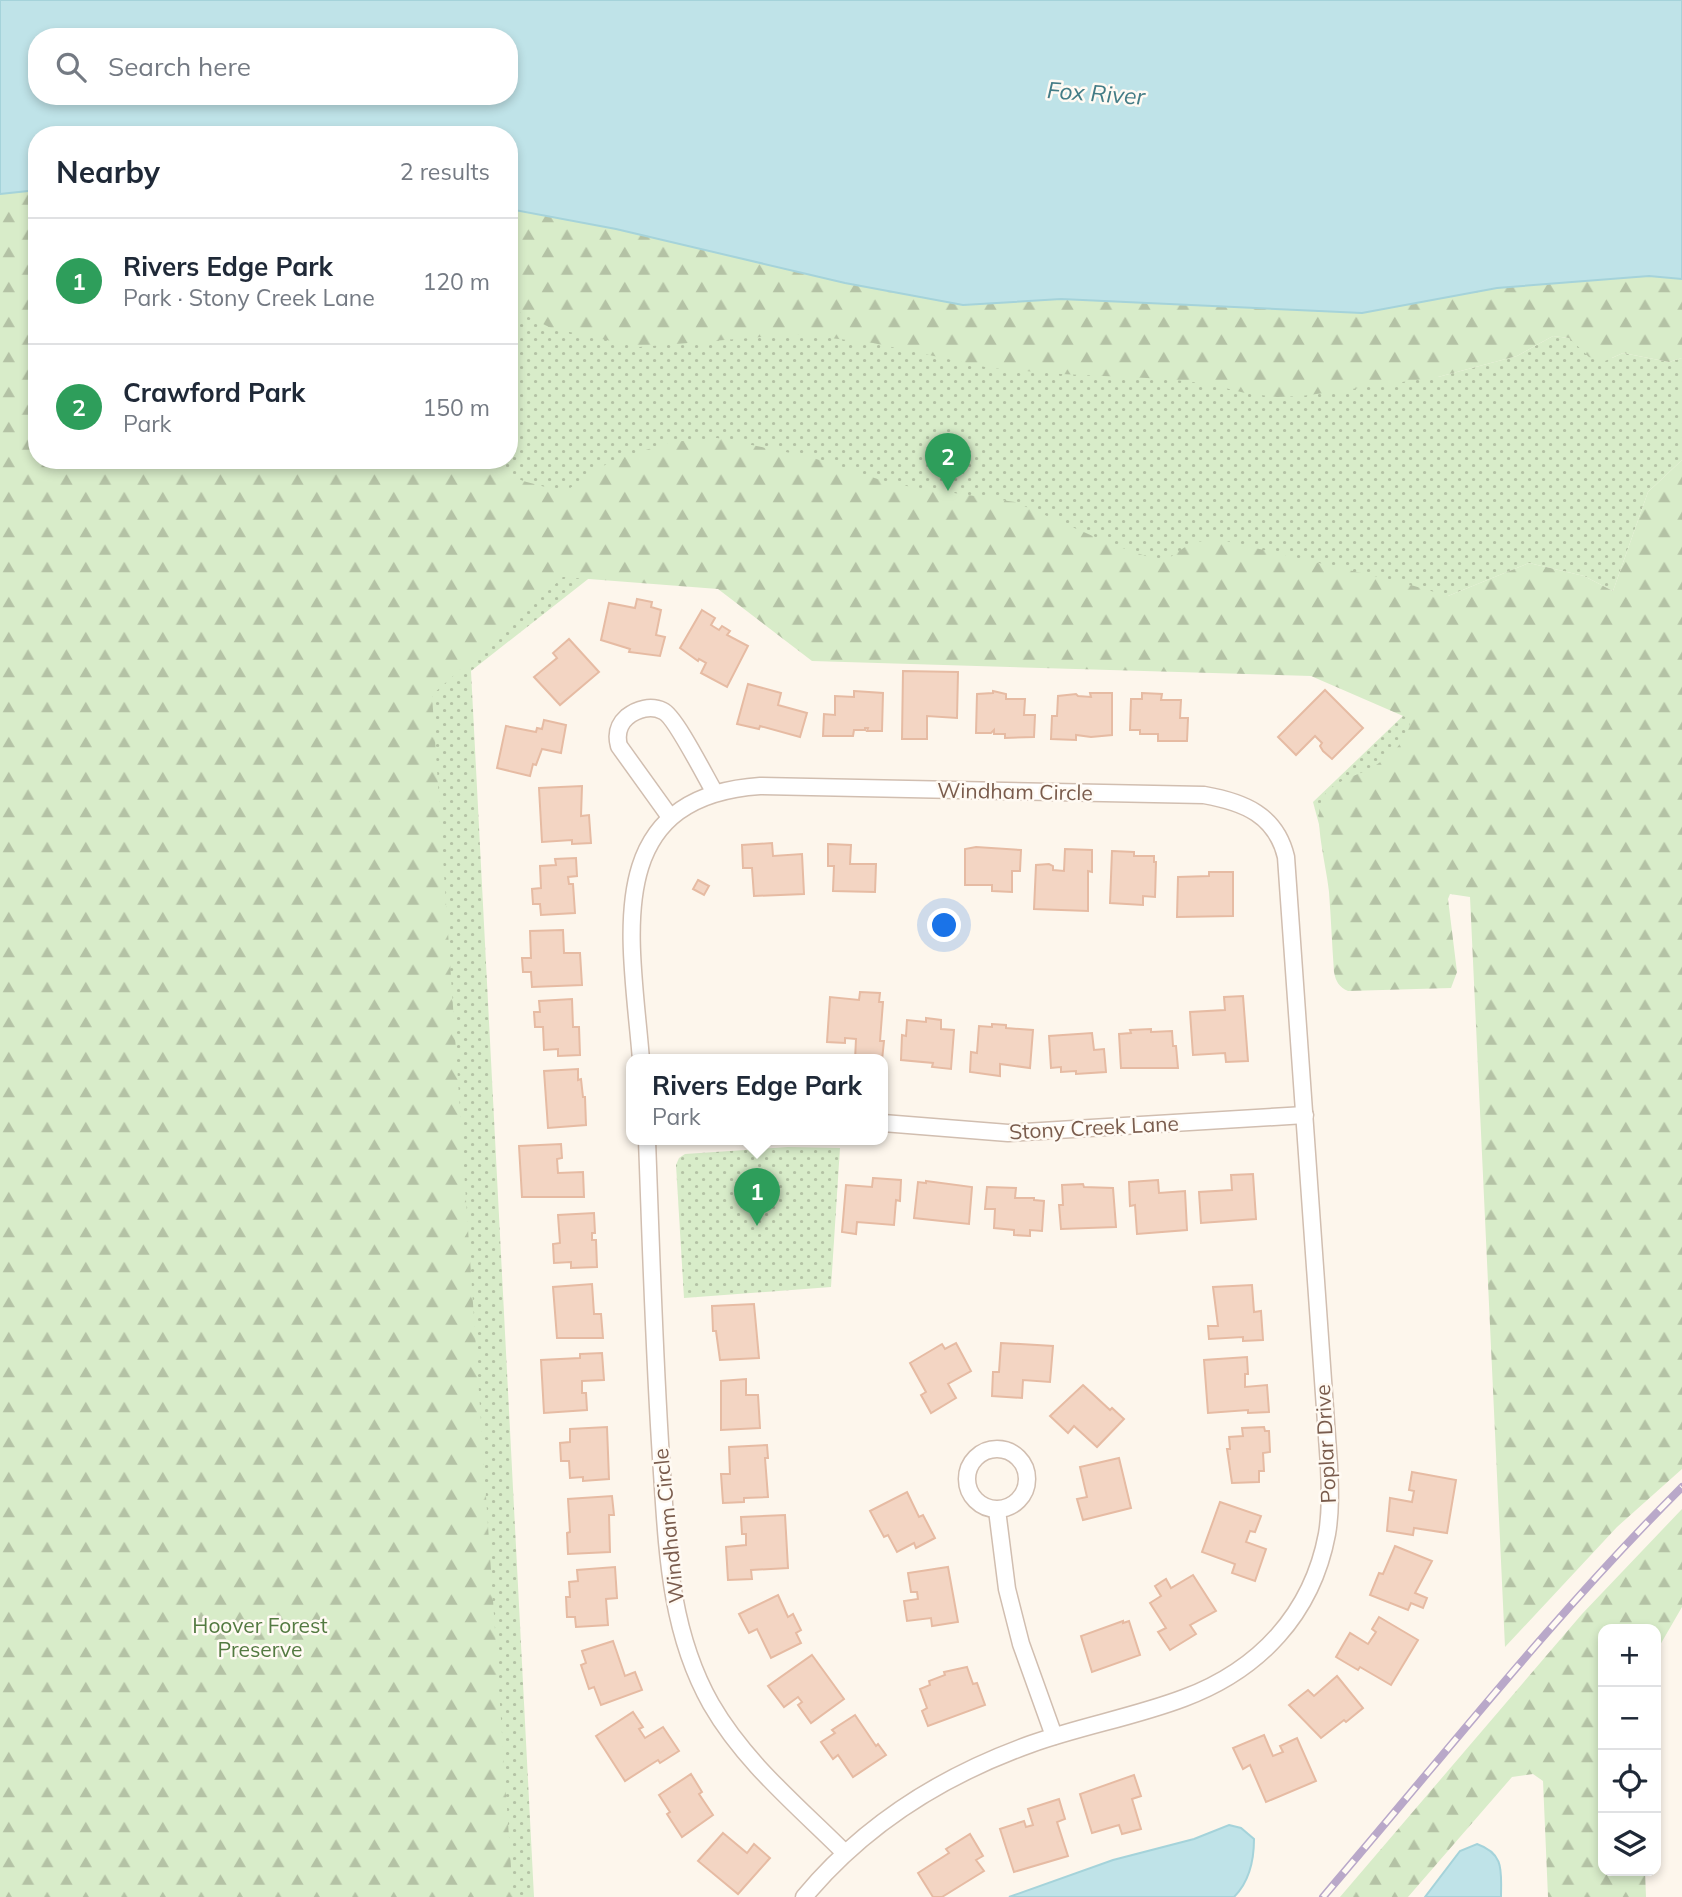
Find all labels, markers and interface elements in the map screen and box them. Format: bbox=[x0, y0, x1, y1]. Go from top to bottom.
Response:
search box bbox=[28, 28, 518, 105]
icon: search bbox=[52, 48, 90, 86]
text: Search here bbox=[108, 50, 251, 83]
water label: Fox River bbox=[1046, 75, 1148, 111]
text: Nearby bbox=[56, 153, 160, 191]
text: 2 results bbox=[400, 157, 490, 186]
text: Rivers Edge Park bbox=[123, 250, 333, 283]
text: 1 bbox=[72, 267, 86, 296]
text: 120 m bbox=[422, 267, 490, 296]
text: Park · Stony Creek Lane bbox=[123, 283, 375, 312]
text: Crawford Park bbox=[123, 376, 305, 409]
text: 2 bbox=[72, 393, 86, 422]
text: 150 m bbox=[422, 393, 490, 422]
text: Park bbox=[123, 409, 171, 438]
pin: 2 bbox=[925, 433, 971, 491]
street label: Windham Circle bbox=[937, 777, 1093, 805]
your location bbox=[927, 908, 961, 942]
popup bbox=[626, 1054, 888, 1145]
text: Rivers Edge Park bbox=[652, 1069, 862, 1102]
text: Park bbox=[652, 1102, 700, 1131]
street label: Stony Creek Lane bbox=[1008, 1110, 1180, 1144]
pin: 1 bbox=[734, 1168, 780, 1226]
street label: Poplar Drive bbox=[1309, 1384, 1341, 1504]
street label: Windham Circle bbox=[647, 1447, 689, 1605]
park label: Hoover Forest Preserve bbox=[192, 1612, 328, 1662]
map controls bbox=[1598, 1624, 1661, 1876]
button: + bbox=[1598, 1624, 1661, 1687]
button: − bbox=[1598, 1687, 1661, 1750]
button: locate bbox=[1598, 1750, 1661, 1813]
button: layers bbox=[1598, 1813, 1661, 1876]

